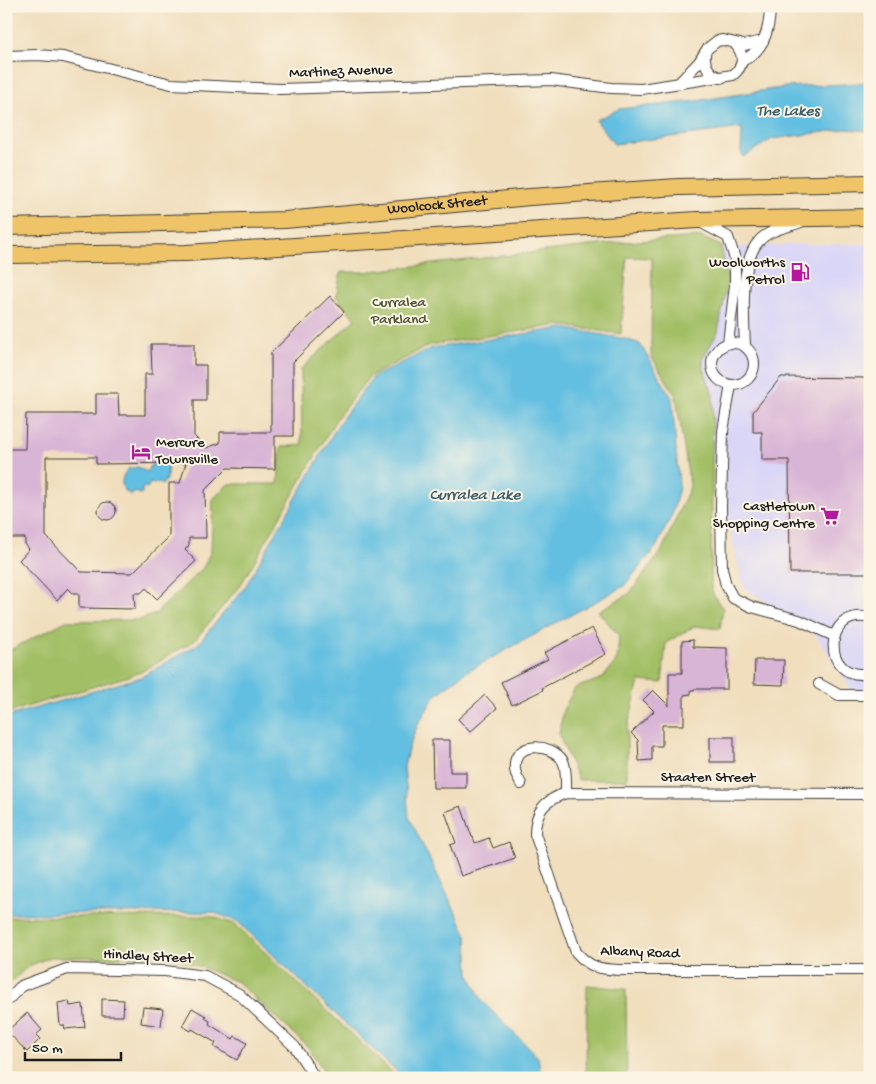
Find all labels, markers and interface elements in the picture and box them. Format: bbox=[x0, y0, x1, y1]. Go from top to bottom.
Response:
street label: Martinez Avenue bbox=[289, 61, 393, 83]
water label: The Lakes bbox=[757, 103, 822, 122]
street label: Woolcock Street bbox=[387, 192, 490, 219]
place label: Woolworths Petrol bbox=[709, 254, 785, 289]
fuel station icon: Woolworths Petrol bbox=[789, 261, 811, 283]
park label: Curralea Parkland bbox=[370, 294, 428, 329]
place label: Mercure Townsville bbox=[155, 434, 218, 469]
hotel icon: Mercure Townsville bbox=[130, 441, 152, 463]
water label: Curralea Lake bbox=[430, 487, 521, 506]
place label: Castletown Shopping Centre bbox=[713, 498, 815, 533]
supermarket icon: Castletown Shopping Centre bbox=[819, 505, 841, 527]
street label: Staaten Street bbox=[661, 769, 757, 787]
street label: Albany Road bbox=[600, 943, 681, 963]
street label: Hindley Street bbox=[103, 946, 195, 968]
scale bar bbox=[25, 1029, 121, 1061]
text: 50 m bbox=[32, 1040, 63, 1058]

